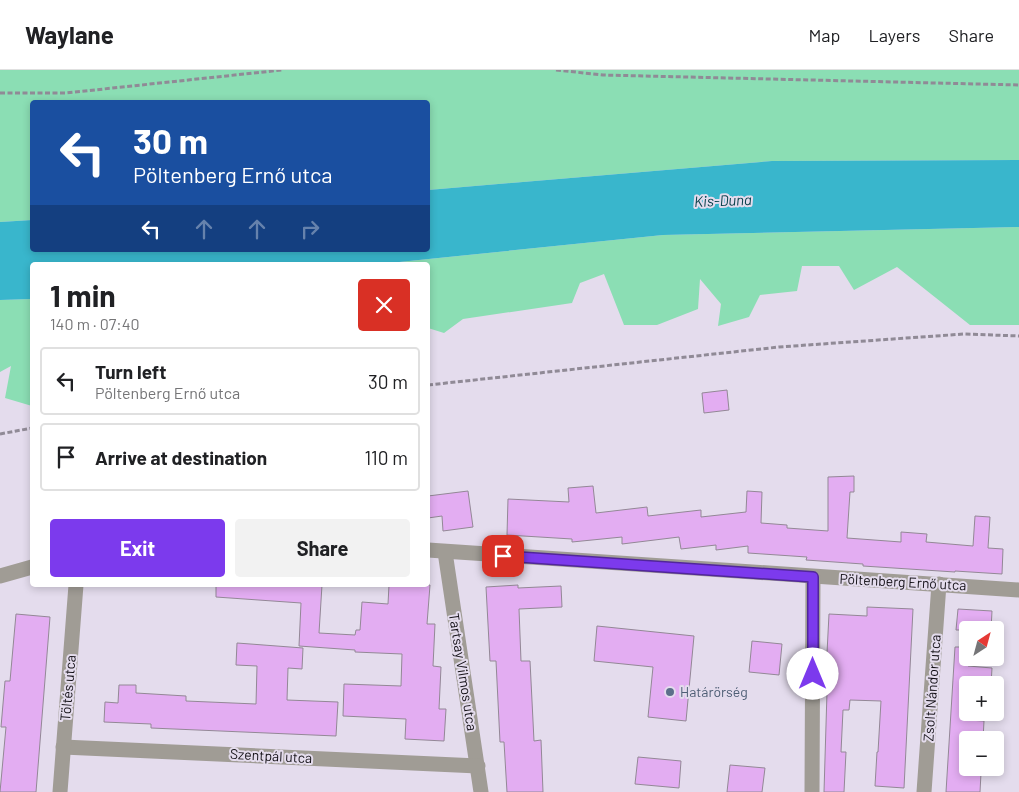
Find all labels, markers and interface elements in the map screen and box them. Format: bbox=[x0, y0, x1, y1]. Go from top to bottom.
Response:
text: Waylane bbox=[25, 20, 114, 49]
text: Map bbox=[808, 24, 840, 46]
text: Layers bbox=[868, 24, 921, 46]
text: Share bbox=[949, 24, 994, 46]
text: 30 m bbox=[133, 119, 208, 161]
icon: left bbox=[50, 120, 115, 185]
text: Pöltenberg Ernő utca bbox=[133, 161, 333, 187]
water label: Kis-Duna bbox=[694, 190, 752, 210]
icon: left bbox=[137, 215, 165, 243]
icon: ahead bbox=[190, 215, 218, 243]
icon: ahead bbox=[243, 215, 271, 243]
icon: right bbox=[296, 215, 324, 243]
text: 1 min bbox=[50, 277, 116, 313]
button: close bbox=[358, 279, 410, 331]
text: 140 m · 07:40 bbox=[50, 314, 140, 333]
text: Turn left bbox=[95, 360, 166, 383]
icon: left bbox=[52, 367, 80, 395]
text: 30 m bbox=[368, 370, 408, 393]
text: Pöltenberg Ernő utca bbox=[95, 383, 240, 402]
icon: arrive bbox=[52, 443, 80, 471]
text: Arrive at destination bbox=[95, 446, 267, 469]
text: 110 m bbox=[364, 446, 408, 469]
button: Exit bbox=[50, 519, 225, 577]
button: Share bbox=[235, 519, 410, 577]
pin bbox=[482, 535, 524, 577]
icon: arrive bbox=[489, 542, 517, 570]
street label: Pöltenberg Ernő utca bbox=[839, 570, 967, 593]
street label: Tartsay Vilmos utca bbox=[446, 612, 481, 732]
north arrow bbox=[959, 621, 1004, 666]
map controls bbox=[959, 621, 1004, 776]
street label: Zsolt Nándor utca bbox=[919, 634, 944, 742]
position arrow bbox=[786, 647, 838, 699]
street label: Töltés utca bbox=[56, 654, 79, 722]
button: + bbox=[959, 676, 1004, 721]
place label: Határörség bbox=[680, 683, 748, 700]
marker: Határörség bbox=[664, 686, 676, 698]
button: − bbox=[959, 731, 1004, 776]
street label: Szentpál utca bbox=[230, 745, 313, 766]

